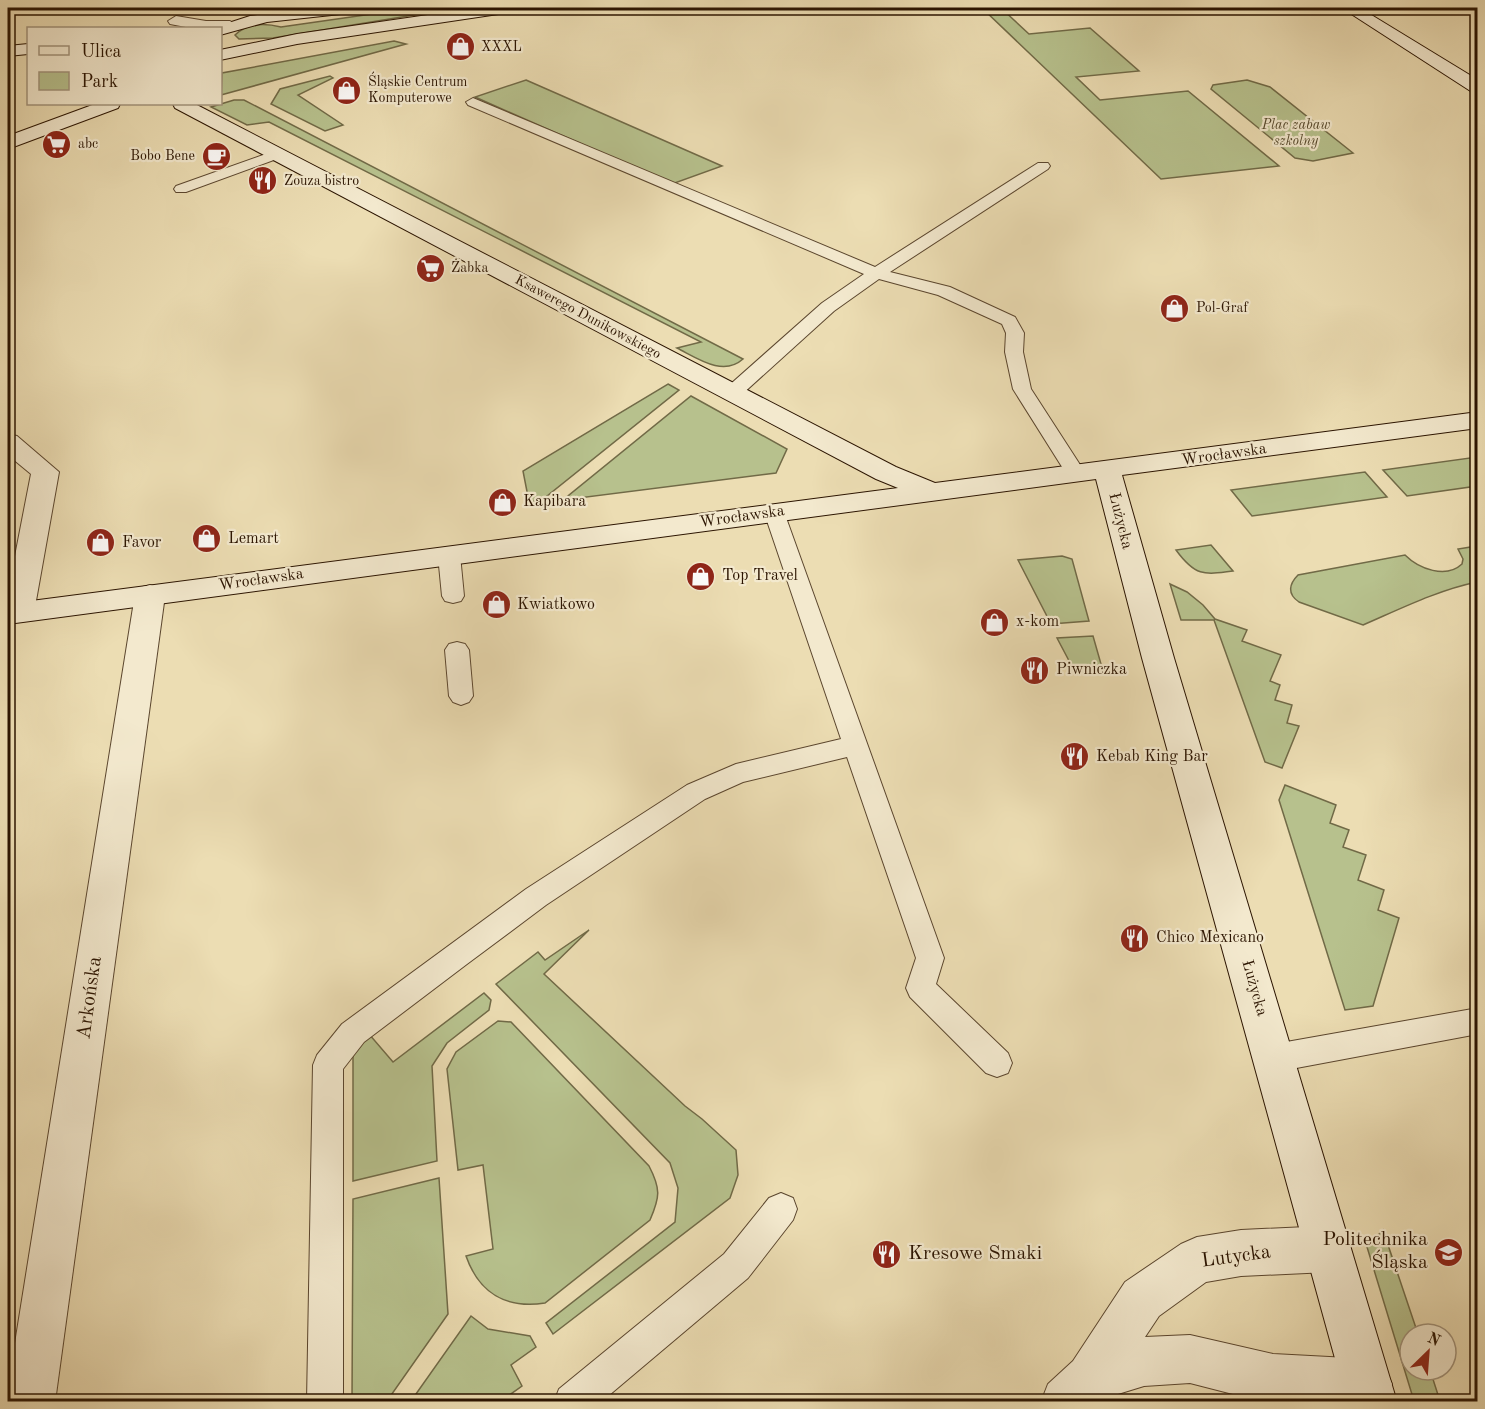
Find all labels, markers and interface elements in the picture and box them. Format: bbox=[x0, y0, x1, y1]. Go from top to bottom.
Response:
legend bbox=[27, 27, 222, 105]
shop icon: XXXL bbox=[444, 31, 476, 63]
place label: XXXL bbox=[481, 40, 522, 54]
text: Ulica bbox=[81, 43, 122, 61]
place label: Śląskie Centrum Komputerowe bbox=[368, 71, 467, 105]
text: Park bbox=[81, 73, 118, 91]
shop icon: Śląskie Centrum Komputerowe bbox=[331, 74, 363, 106]
park label: Plac zabaw szkolny bbox=[1261, 118, 1330, 149]
supermarket icon: abc bbox=[41, 128, 73, 160]
place label: abc bbox=[78, 137, 98, 151]
cafe icon: Bobo Bene bbox=[200, 140, 232, 172]
place label: Bobo Bene bbox=[130, 149, 195, 163]
restaurant icon: Zouza bistro bbox=[247, 165, 279, 197]
place label: Zouza bistro bbox=[284, 174, 359, 188]
supermarket icon: Żabka bbox=[414, 252, 446, 284]
place label: Żabka bbox=[451, 258, 488, 275]
street label: Ksawerego Dunikowskiego bbox=[513, 273, 663, 362]
shop icon: Pol-Graf bbox=[1159, 292, 1191, 324]
place label: Pol-Graf bbox=[1196, 301, 1249, 315]
street label: Wrocławska bbox=[1180, 441, 1268, 469]
shop icon: Kapibara bbox=[486, 486, 518, 518]
street label: Łużycka bbox=[1105, 491, 1135, 551]
place label: Kapibara bbox=[523, 494, 586, 510]
street label: Wrocławska bbox=[698, 503, 786, 531]
shop icon: Lemart bbox=[191, 523, 223, 555]
shop icon: Favor bbox=[85, 527, 117, 559]
place label: Lemart bbox=[228, 531, 279, 547]
place label: Favor bbox=[122, 535, 162, 551]
shop icon: Top Travel bbox=[685, 560, 717, 592]
street label: Wrocławska bbox=[217, 566, 305, 594]
place label: Top Travel bbox=[722, 568, 798, 584]
shop icon: Kwiatkowo bbox=[480, 589, 512, 621]
place label: Kwiatkowo bbox=[517, 597, 595, 613]
shop icon: x-kom bbox=[979, 606, 1011, 638]
place label: x-kom bbox=[1016, 614, 1059, 630]
restaurant icon: Piwniczka bbox=[1019, 654, 1051, 686]
place label: Piwniczka bbox=[1056, 662, 1127, 678]
restaurant icon: Kebab King Bar bbox=[1059, 741, 1091, 773]
place label: Kebab King Bar bbox=[1096, 749, 1208, 765]
restaurant icon: Chico Mexicano bbox=[1119, 922, 1151, 954]
place label: Chico Mexicano bbox=[1156, 930, 1264, 946]
street label: Arkońska bbox=[74, 955, 106, 1041]
street label: Łużycka bbox=[1238, 958, 1270, 1018]
place label: Politechnika Śląska bbox=[1322, 1230, 1428, 1273]
school or university icon: Politechnika Śląska bbox=[1433, 1236, 1465, 1268]
restaurant icon: Kresowe Smaki bbox=[871, 1238, 903, 1270]
street label: Lutycka bbox=[1200, 1242, 1272, 1272]
place label: Kresowe Smaki bbox=[908, 1244, 1042, 1264]
north arrow bbox=[1398, 1322, 1458, 1382]
text: N bbox=[1425, 1330, 1443, 1350]

